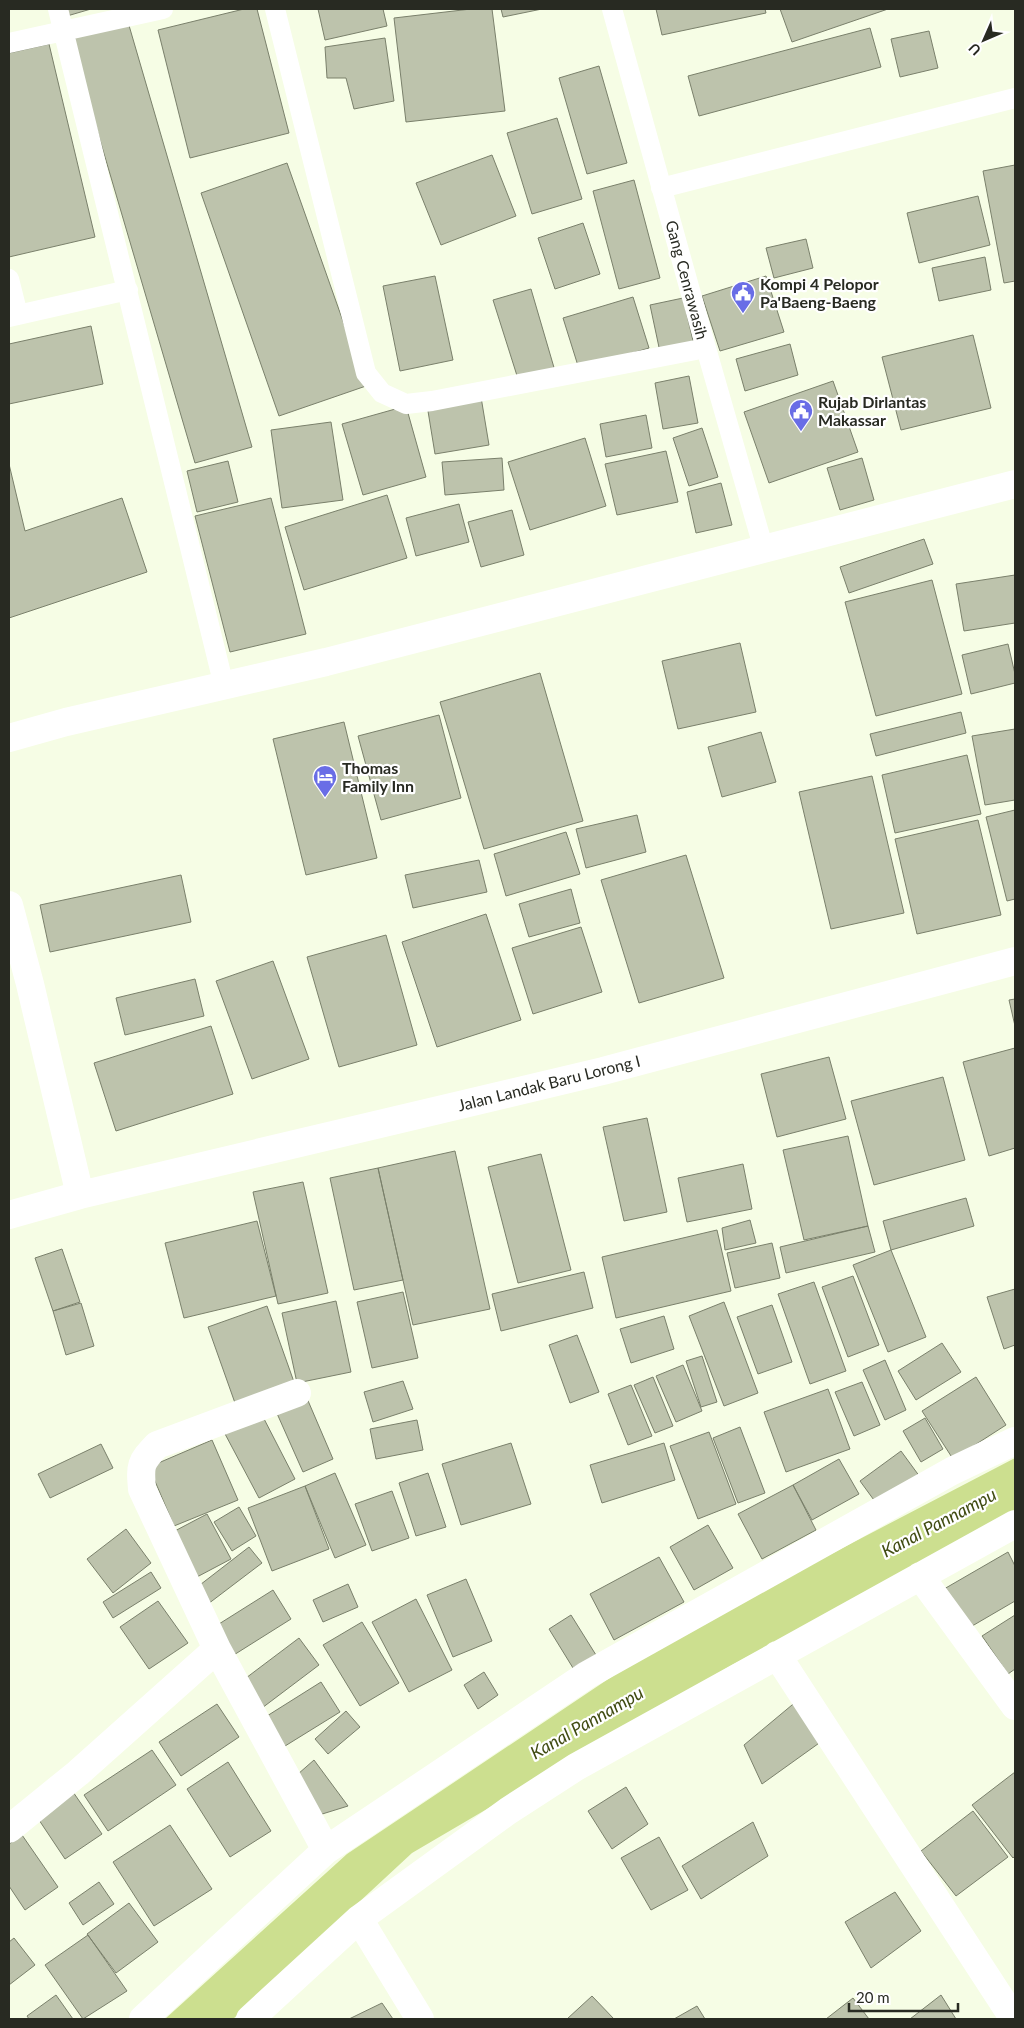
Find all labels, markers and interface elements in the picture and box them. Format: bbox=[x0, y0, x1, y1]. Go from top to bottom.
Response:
north arrow bbox=[959, 15, 1009, 65]
text: U bbox=[965, 40, 984, 59]
street label: Gang Cenrawasih bbox=[662, 218, 713, 342]
place label: Kompi 4 Pelopor Pa'Baeng-Baeng bbox=[760, 274, 879, 311]
public building icon: Kompi 4 Pelopor Pa'Baeng-Baeng bbox=[730, 280, 756, 314]
place label: Rujab Dirlantas Makassar bbox=[818, 392, 926, 429]
public building icon: Rujab Dirlantas Makassar bbox=[788, 398, 814, 432]
place label: Thomas Family Inn bbox=[342, 758, 414, 795]
hotel icon: Thomas Family Inn bbox=[312, 764, 338, 798]
street label: Jalan Landak Baru Lorong I bbox=[456, 1051, 642, 1114]
water label: Kanal Pannampu bbox=[877, 1483, 1000, 1562]
water label: Kanal Pannampu bbox=[526, 1681, 647, 1763]
scale bar bbox=[849, 1980, 958, 2012]
text: 20 m bbox=[856, 1988, 890, 2006]

